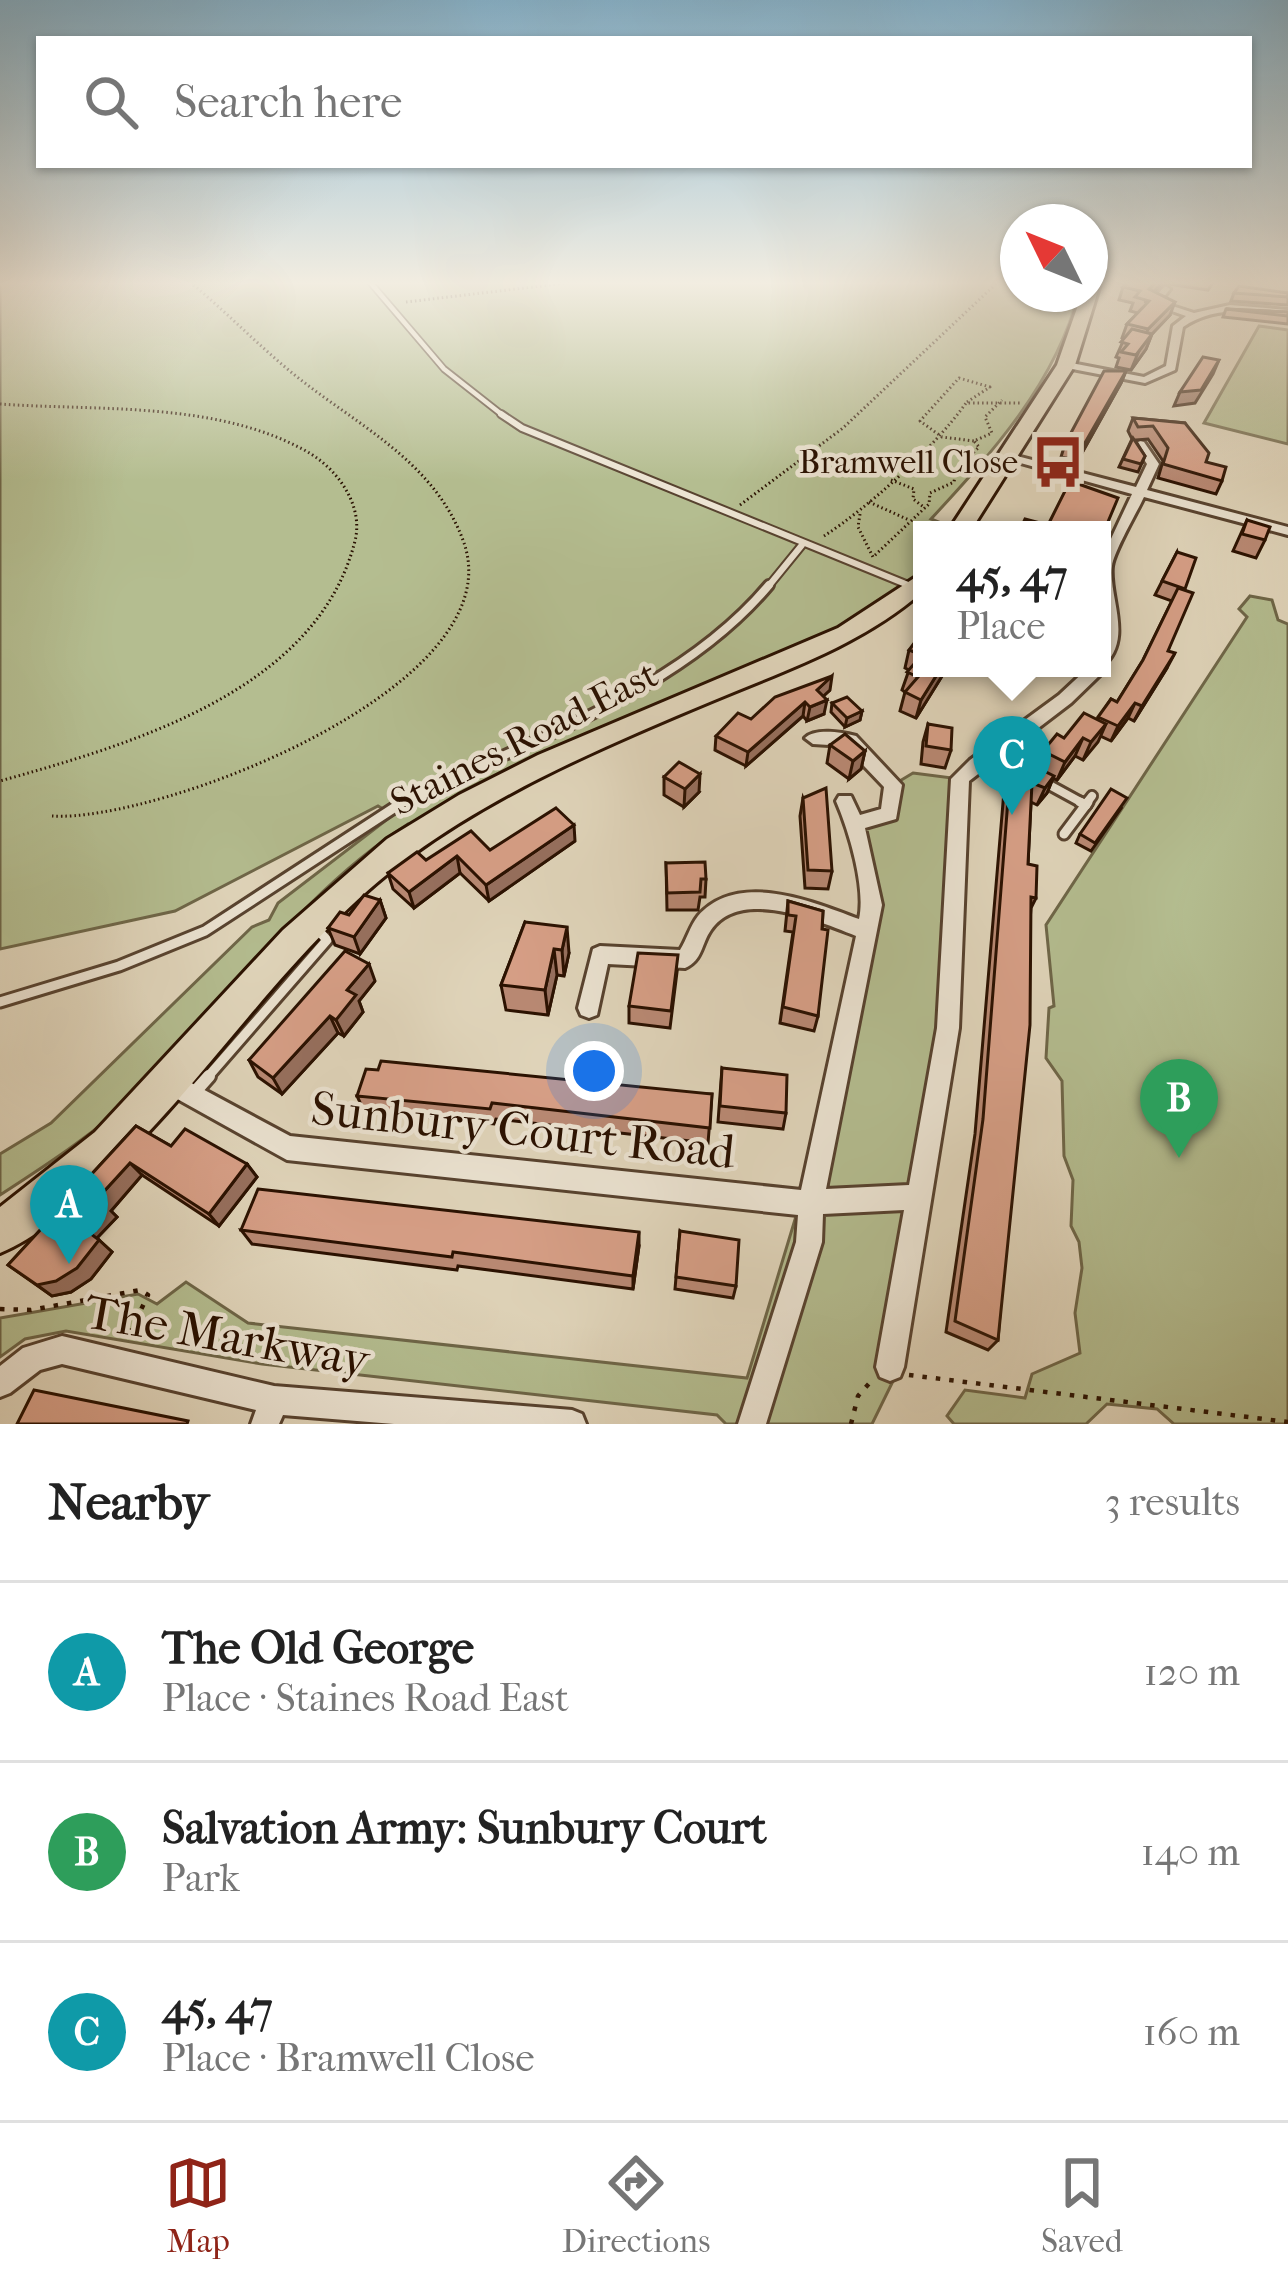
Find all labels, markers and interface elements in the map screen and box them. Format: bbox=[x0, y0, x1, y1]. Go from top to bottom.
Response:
search box bbox=[36, 36, 1252, 168]
icon: search bbox=[78, 69, 144, 135]
text: Search here bbox=[174, 76, 402, 129]
north arrow bbox=[1000, 204, 1108, 312]
bus stop icon: Bramwell Close bbox=[1029, 433, 1087, 491]
place label: Bramwell Close bbox=[799, 443, 1018, 482]
popup bbox=[913, 521, 1111, 677]
text: 45, 47 bbox=[957, 550, 1067, 603]
text: Place bbox=[957, 603, 1045, 649]
street label: Staines Road East bbox=[383, 651, 665, 825]
pin: C bbox=[973, 716, 1051, 815]
your location bbox=[564, 1041, 624, 1101]
pin: B bbox=[1140, 1059, 1218, 1158]
street label: Sunbury Court Road bbox=[308, 1080, 739, 1180]
pin: A bbox=[30, 1165, 108, 1264]
street label: The Markway bbox=[81, 1283, 375, 1389]
text: Nearby bbox=[48, 1472, 209, 1532]
text: 3 results bbox=[1105, 1479, 1240, 1525]
text: The Old George bbox=[162, 1622, 474, 1675]
text: A bbox=[74, 1649, 100, 1695]
text: 120 m bbox=[1144, 1649, 1240, 1695]
text: Place · Staines Road East bbox=[162, 1675, 569, 1721]
text: Salvation Army: Sunbury Court bbox=[162, 1802, 767, 1855]
text: B bbox=[74, 1829, 100, 1875]
text: 140 m bbox=[1141, 1829, 1240, 1875]
text: Park bbox=[162, 1855, 240, 1901]
text: 45, 47 bbox=[162, 1982, 273, 2035]
text: C bbox=[74, 2009, 100, 2055]
text: 160 m bbox=[1143, 2009, 1240, 2055]
text: Place · Bramwell Close bbox=[162, 2035, 535, 2081]
tab: Map bbox=[165, 2150, 231, 2261]
tab: Directions bbox=[562, 2150, 710, 2261]
tab: Saved bbox=[1041, 2150, 1123, 2261]

